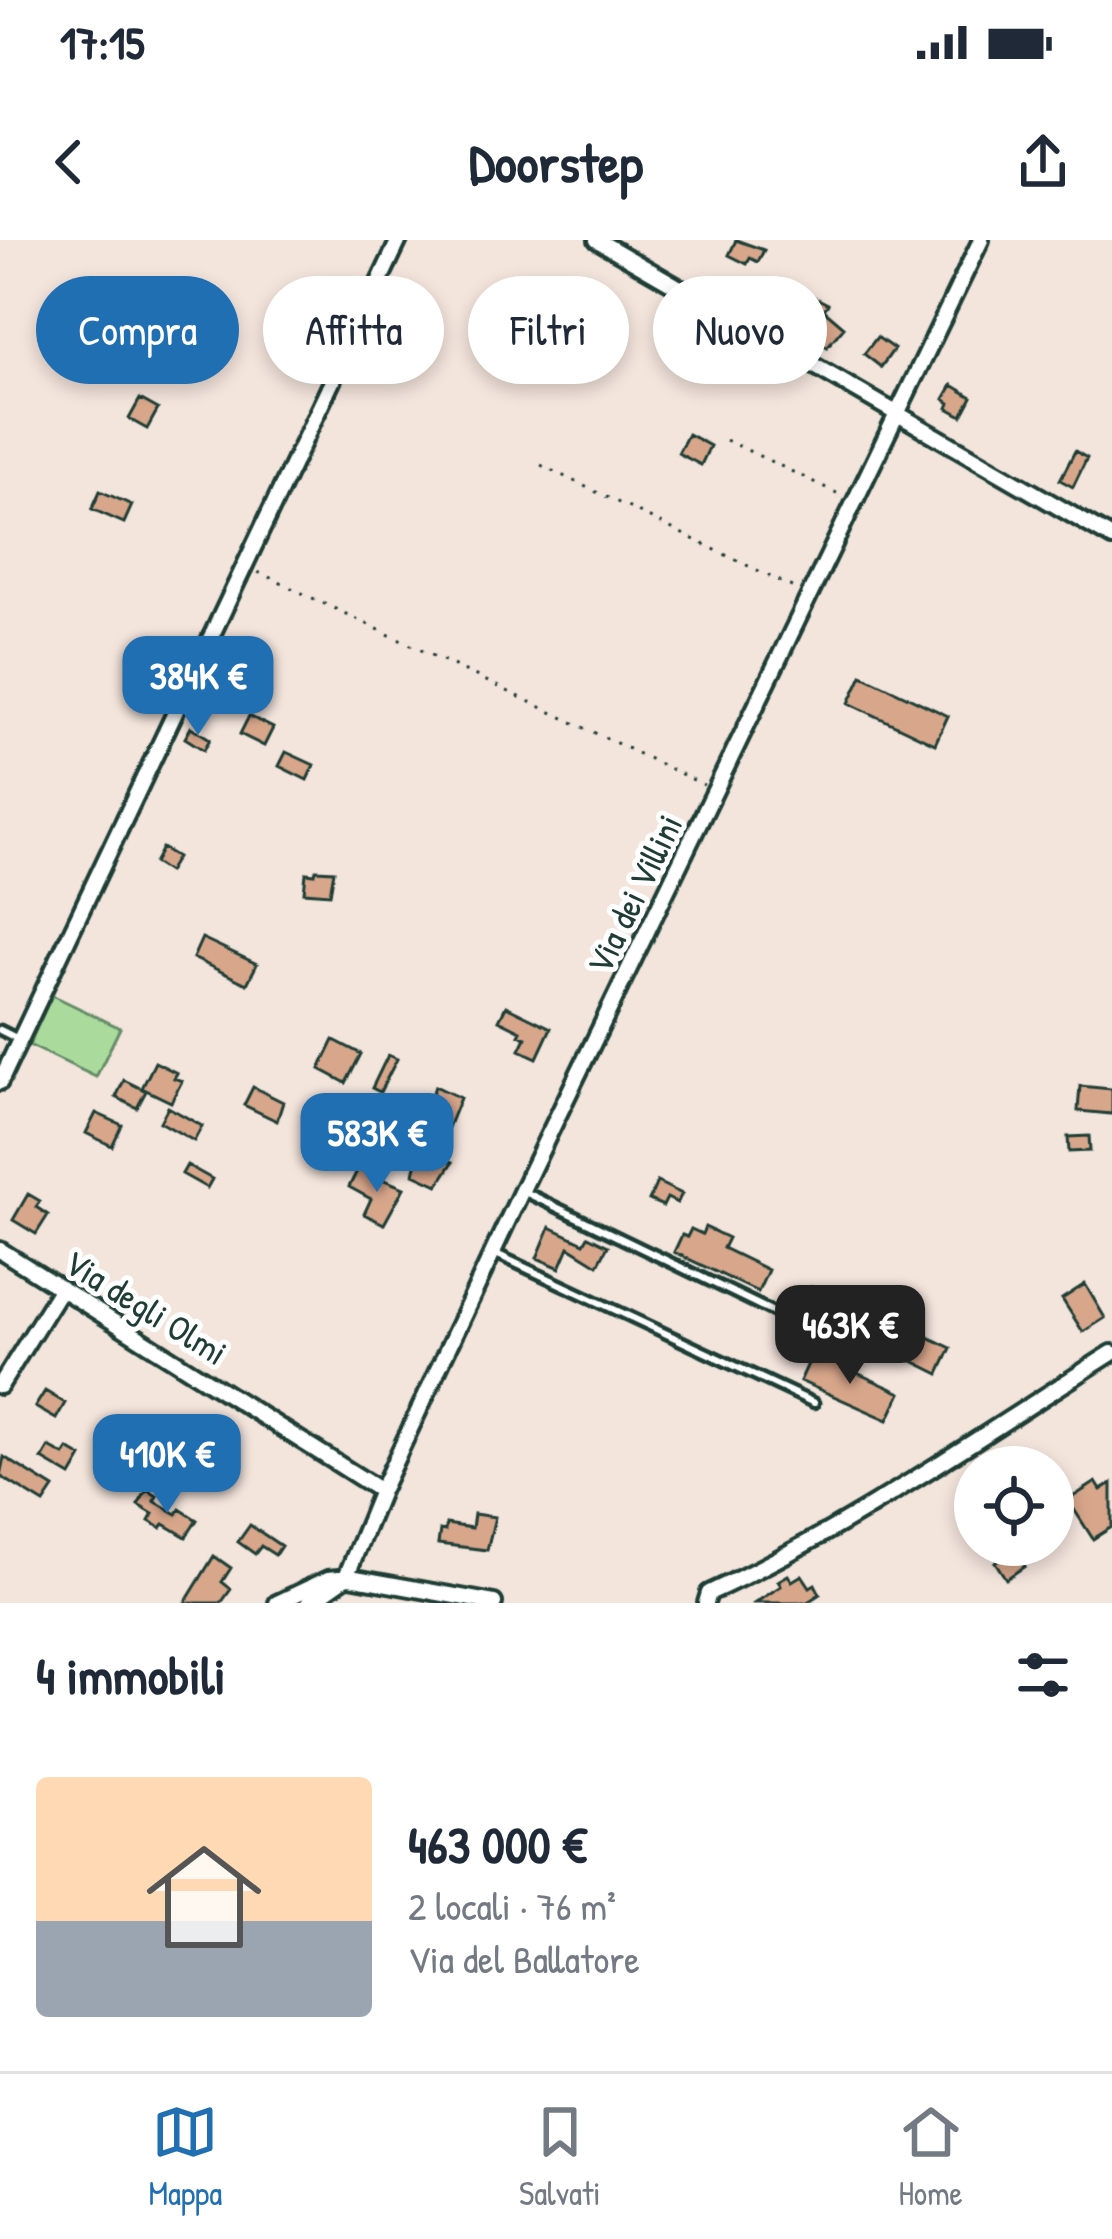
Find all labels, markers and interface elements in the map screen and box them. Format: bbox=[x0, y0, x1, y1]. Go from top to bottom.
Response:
text: 17:15 bbox=[60, 12, 144, 73]
text: Doorstep bbox=[469, 126, 643, 199]
icon: back bbox=[36, 129, 102, 195]
icon: share bbox=[1010, 129, 1076, 195]
chip: Compra bbox=[36, 276, 239, 384]
chip: Affitta bbox=[263, 276, 444, 384]
chip: Filtri bbox=[468, 276, 629, 384]
chip: Nuovo bbox=[653, 276, 827, 384]
pin: 384K € bbox=[100, 636, 296, 738]
text: 384K € bbox=[149, 648, 247, 701]
street label: Via dei Villini bbox=[574, 806, 693, 982]
pin: 583K € bbox=[279, 1093, 475, 1195]
text: 583K € bbox=[328, 1105, 426, 1158]
street label: Via degli Olmi bbox=[56, 1237, 237, 1376]
pin: 463K € bbox=[752, 1285, 948, 1387]
text: 463K € bbox=[802, 1297, 898, 1350]
pin: 410K € bbox=[69, 1414, 265, 1516]
text: 410K € bbox=[120, 1426, 214, 1479]
map controls bbox=[954, 1446, 1074, 1566]
button: locate bbox=[954, 1446, 1074, 1566]
text: 4 immobili bbox=[36, 1641, 226, 1710]
icon: filters bbox=[1010, 1642, 1076, 1708]
text: 463 000 € bbox=[408, 1810, 587, 1879]
icon: home bbox=[132, 1825, 276, 1969]
text: 2 locali · 76 m² bbox=[408, 1879, 616, 1932]
text: Via del Ballatore bbox=[408, 1932, 640, 1985]
tab: Mappa bbox=[148, 2099, 222, 2215]
tab: Salvati bbox=[519, 2099, 601, 2215]
tab: Home bbox=[898, 2099, 964, 2215]

